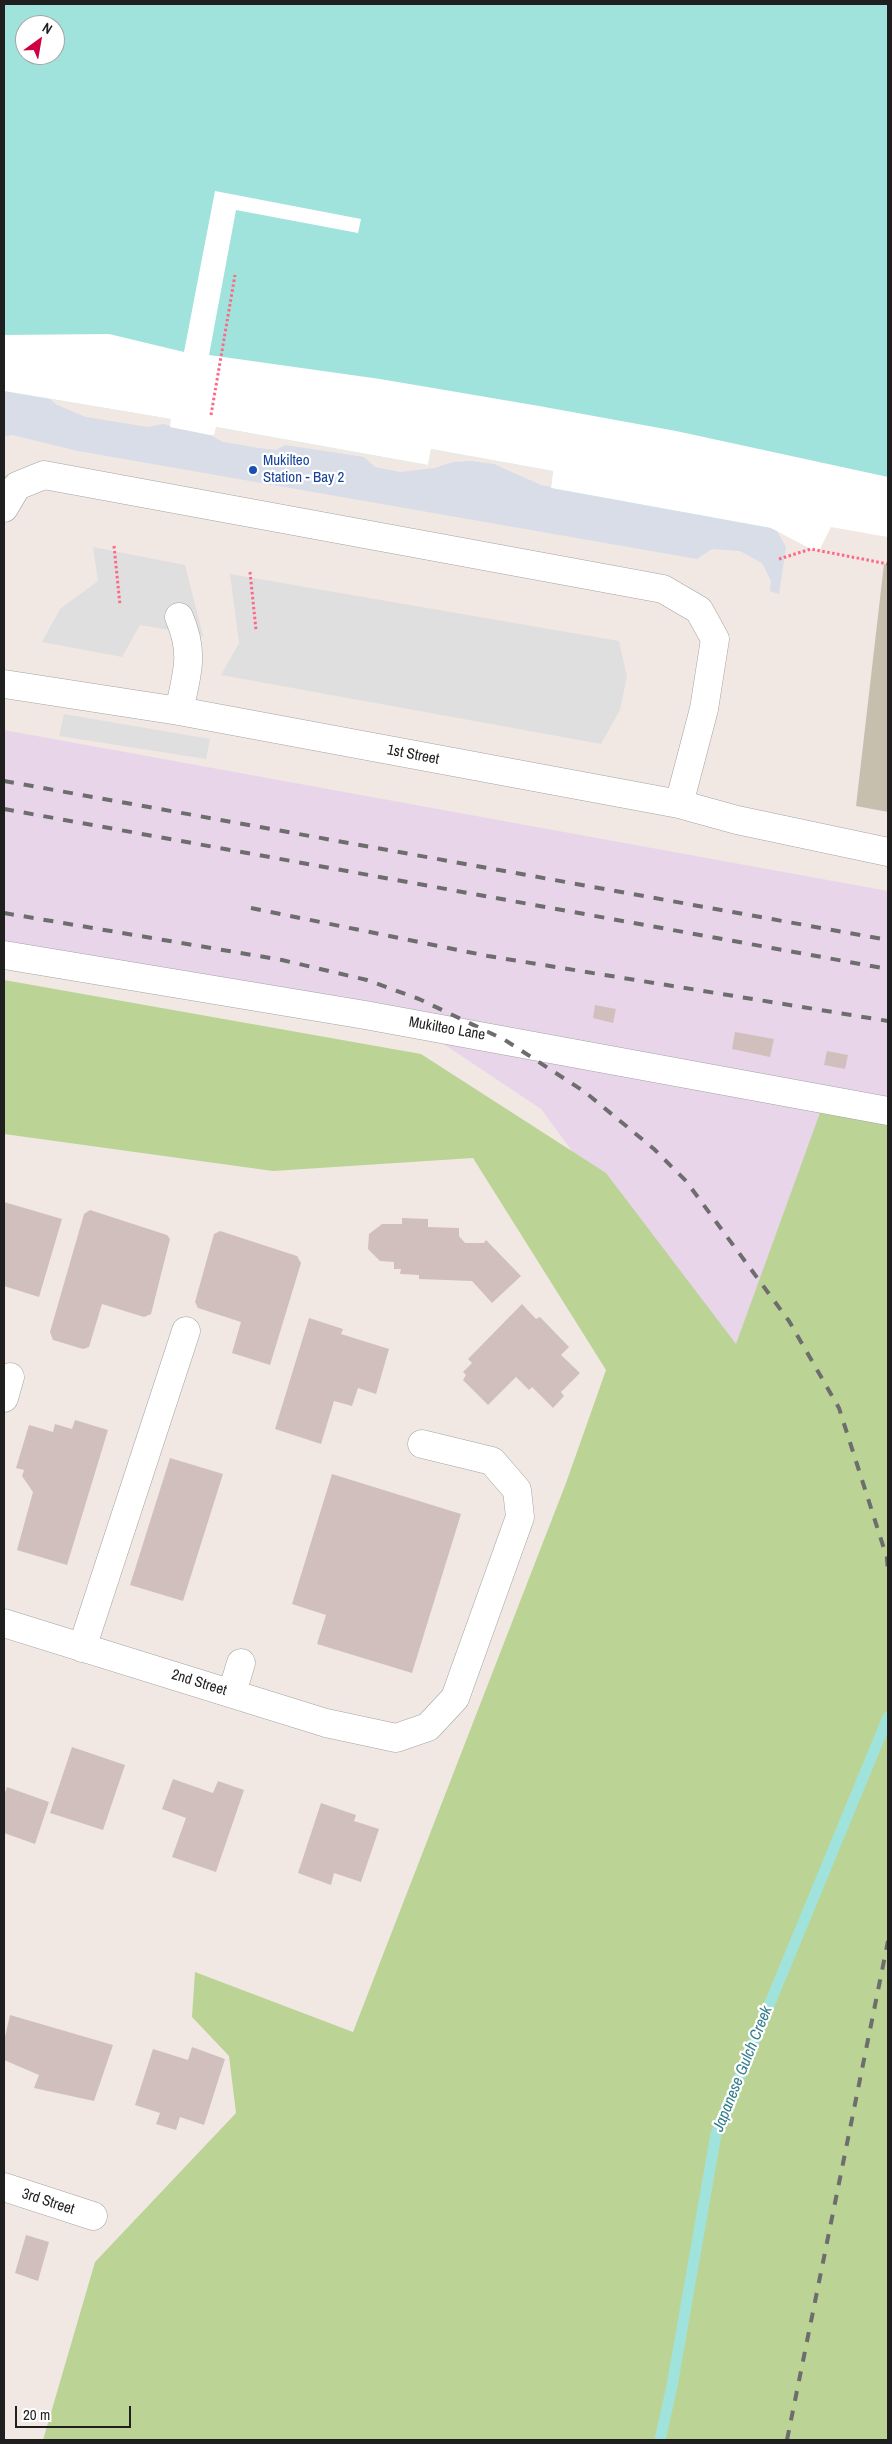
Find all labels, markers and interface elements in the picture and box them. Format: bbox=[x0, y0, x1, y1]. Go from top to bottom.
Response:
north arrow bbox=[15, 15, 65, 65]
text: N bbox=[39, 18, 56, 38]
place label: Mukilteo Station - Bay 2 bbox=[263, 452, 344, 487]
marker: Mukilteo Station - Bay 2 bbox=[247, 464, 259, 476]
street label: 1st Street bbox=[385, 741, 441, 769]
street label: Mukilteo Lane bbox=[407, 1013, 487, 1045]
street label: 2nd Street bbox=[169, 1666, 229, 1700]
water label: Japanese Gulch Creek bbox=[709, 2004, 777, 2134]
street label: 3rd Street bbox=[20, 2185, 76, 2219]
scale bar bbox=[18, 2396, 134, 2428]
text: 20 m bbox=[23, 2404, 50, 2425]

